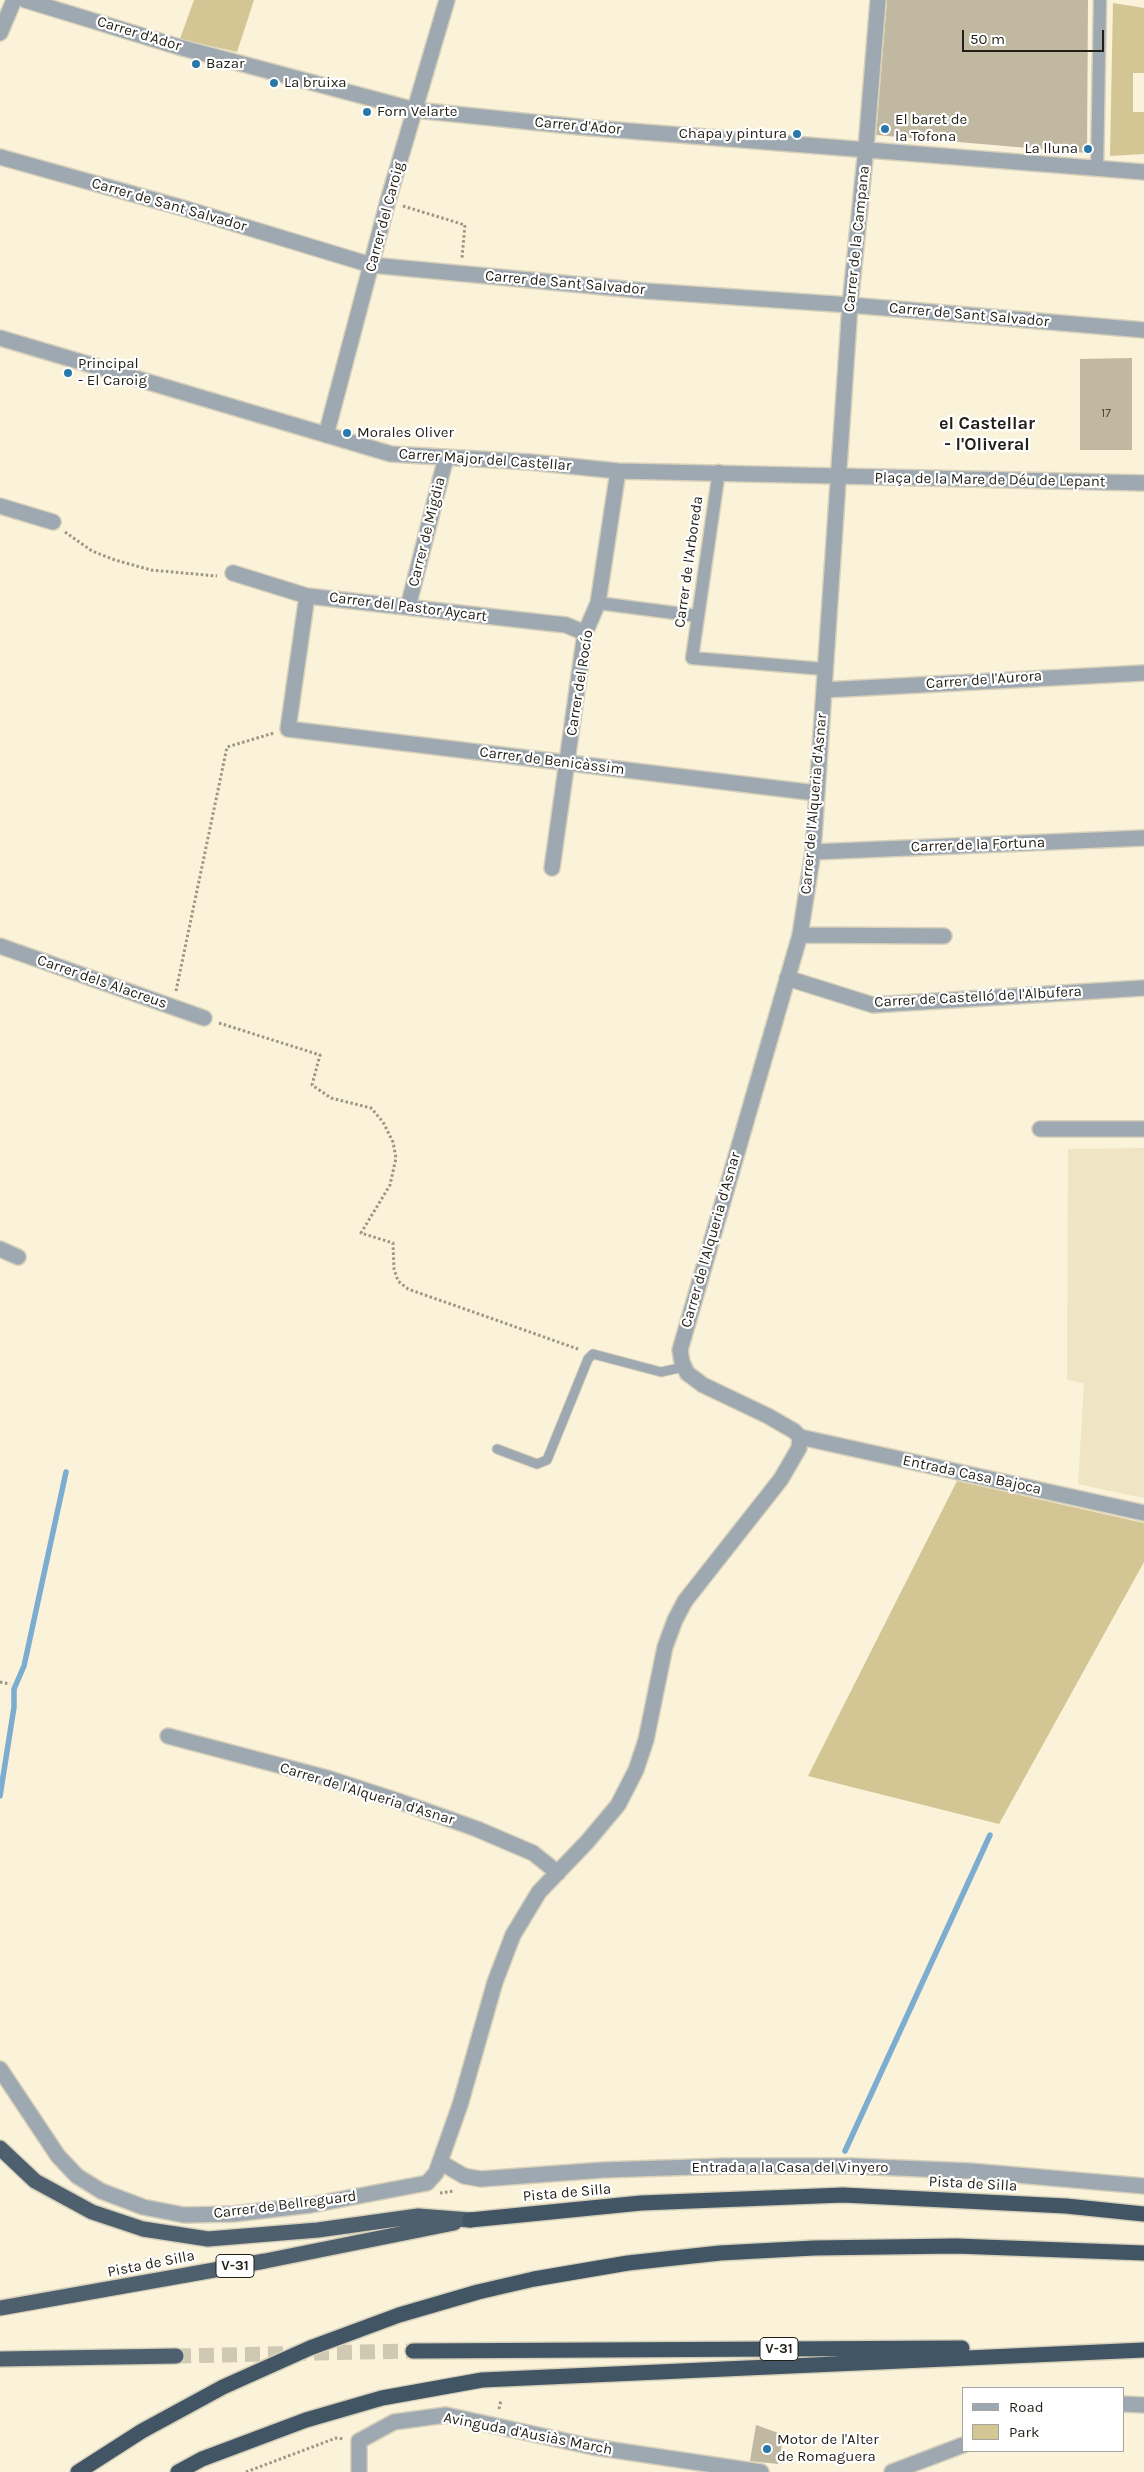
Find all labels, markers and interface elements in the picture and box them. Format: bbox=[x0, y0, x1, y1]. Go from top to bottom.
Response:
street label: Carrer d'Ador bbox=[95, 13, 183, 55]
scale bar bbox=[964, 20, 1106, 52]
text: 50 m bbox=[970, 30, 1005, 48]
place label: Bazar bbox=[206, 55, 244, 73]
marker: Bazar bbox=[190, 58, 202, 70]
place label: La bruixa bbox=[284, 74, 347, 92]
marker: La bruixa bbox=[268, 77, 280, 89]
place label: Forn Velarte bbox=[377, 103, 458, 121]
marker: Forn Velarte bbox=[361, 106, 373, 118]
place label: El baret de la Tofona bbox=[895, 111, 967, 146]
street label: Carrer d'Ador bbox=[534, 113, 622, 139]
marker: El baret de la Tofona bbox=[879, 123, 891, 135]
place label: Chapa y pintura bbox=[679, 125, 787, 143]
marker: Chapa y pintura bbox=[791, 128, 803, 140]
place label: La lluna bbox=[1024, 140, 1078, 158]
marker: La lluna bbox=[1082, 143, 1094, 155]
street label: Carrer del Caroig bbox=[362, 160, 408, 274]
street label: Carrer de la Campana bbox=[840, 165, 874, 313]
street label: Carrer de Sant Salvador bbox=[89, 174, 249, 236]
street label: Carrer de Sant Salvador bbox=[484, 267, 646, 299]
street label: Carrer de Sant Salvador bbox=[888, 299, 1050, 331]
place label: Principal - El Caroig bbox=[78, 355, 147, 390]
marker: Principal - El Caroig bbox=[62, 367, 74, 379]
house number: 17 bbox=[1101, 407, 1111, 421]
district label: el Castellar - l'Oliveral bbox=[939, 413, 1035, 456]
place label: Morales Oliver bbox=[357, 424, 454, 442]
marker: Morales Oliver bbox=[341, 427, 353, 439]
street label: Carrer Major del Castellar bbox=[398, 445, 572, 475]
street label: Plaça de la Mare de Déu de Lepant bbox=[874, 469, 1106, 491]
street label: Carrer de Migdia bbox=[405, 475, 449, 589]
street label: Carrer de l'Arboreda bbox=[671, 495, 707, 629]
street label: Carrer del Pastor Aycart bbox=[328, 588, 488, 626]
street label: Carrer del Rocío bbox=[563, 629, 597, 737]
street label: Carrer de l'Aurora bbox=[925, 667, 1043, 693]
street label: Carrer de l'Alqueria d'Asnar bbox=[797, 713, 831, 895]
street label: Carrer de Benicàssim bbox=[478, 743, 626, 779]
street label: Carrer de la Fortuna bbox=[911, 834, 1045, 856]
street label: Carrer dels Alacreus bbox=[35, 951, 169, 1013]
street label: Carrer de Castelló de l'Albufera bbox=[874, 983, 1082, 1011]
street label: Carrer de l'Alqueria d'Asnar bbox=[677, 1150, 745, 1330]
street label: Entrada Casa Bajoca bbox=[901, 1452, 1043, 1498]
street label: Carrer de l'Alqueria d'Asnar bbox=[278, 1759, 456, 1829]
street label: Entrada a la Casa del Vinyero bbox=[691, 2159, 889, 2177]
street label: Pista de Silla bbox=[928, 2173, 1018, 2195]
street label: Pista de Silla bbox=[522, 2180, 612, 2206]
street label: Carrer de Bellreguard bbox=[213, 2187, 357, 2223]
street label: Pista de Silla bbox=[106, 2247, 196, 2281]
road number: V-31 bbox=[216, 2254, 254, 2278]
road number: V-31 bbox=[760, 2338, 798, 2360]
legend bbox=[962, 2387, 1124, 2452]
text: Road bbox=[1009, 2398, 1044, 2416]
street label: Avinguda d'Ausiàs March bbox=[442, 2409, 614, 2459]
text: Park bbox=[1009, 2423, 1039, 2441]
place label: Motor de l'Alter de Romaguera bbox=[777, 2431, 879, 2466]
marker: Motor de l'Alter de Romaguera bbox=[761, 2443, 773, 2455]

